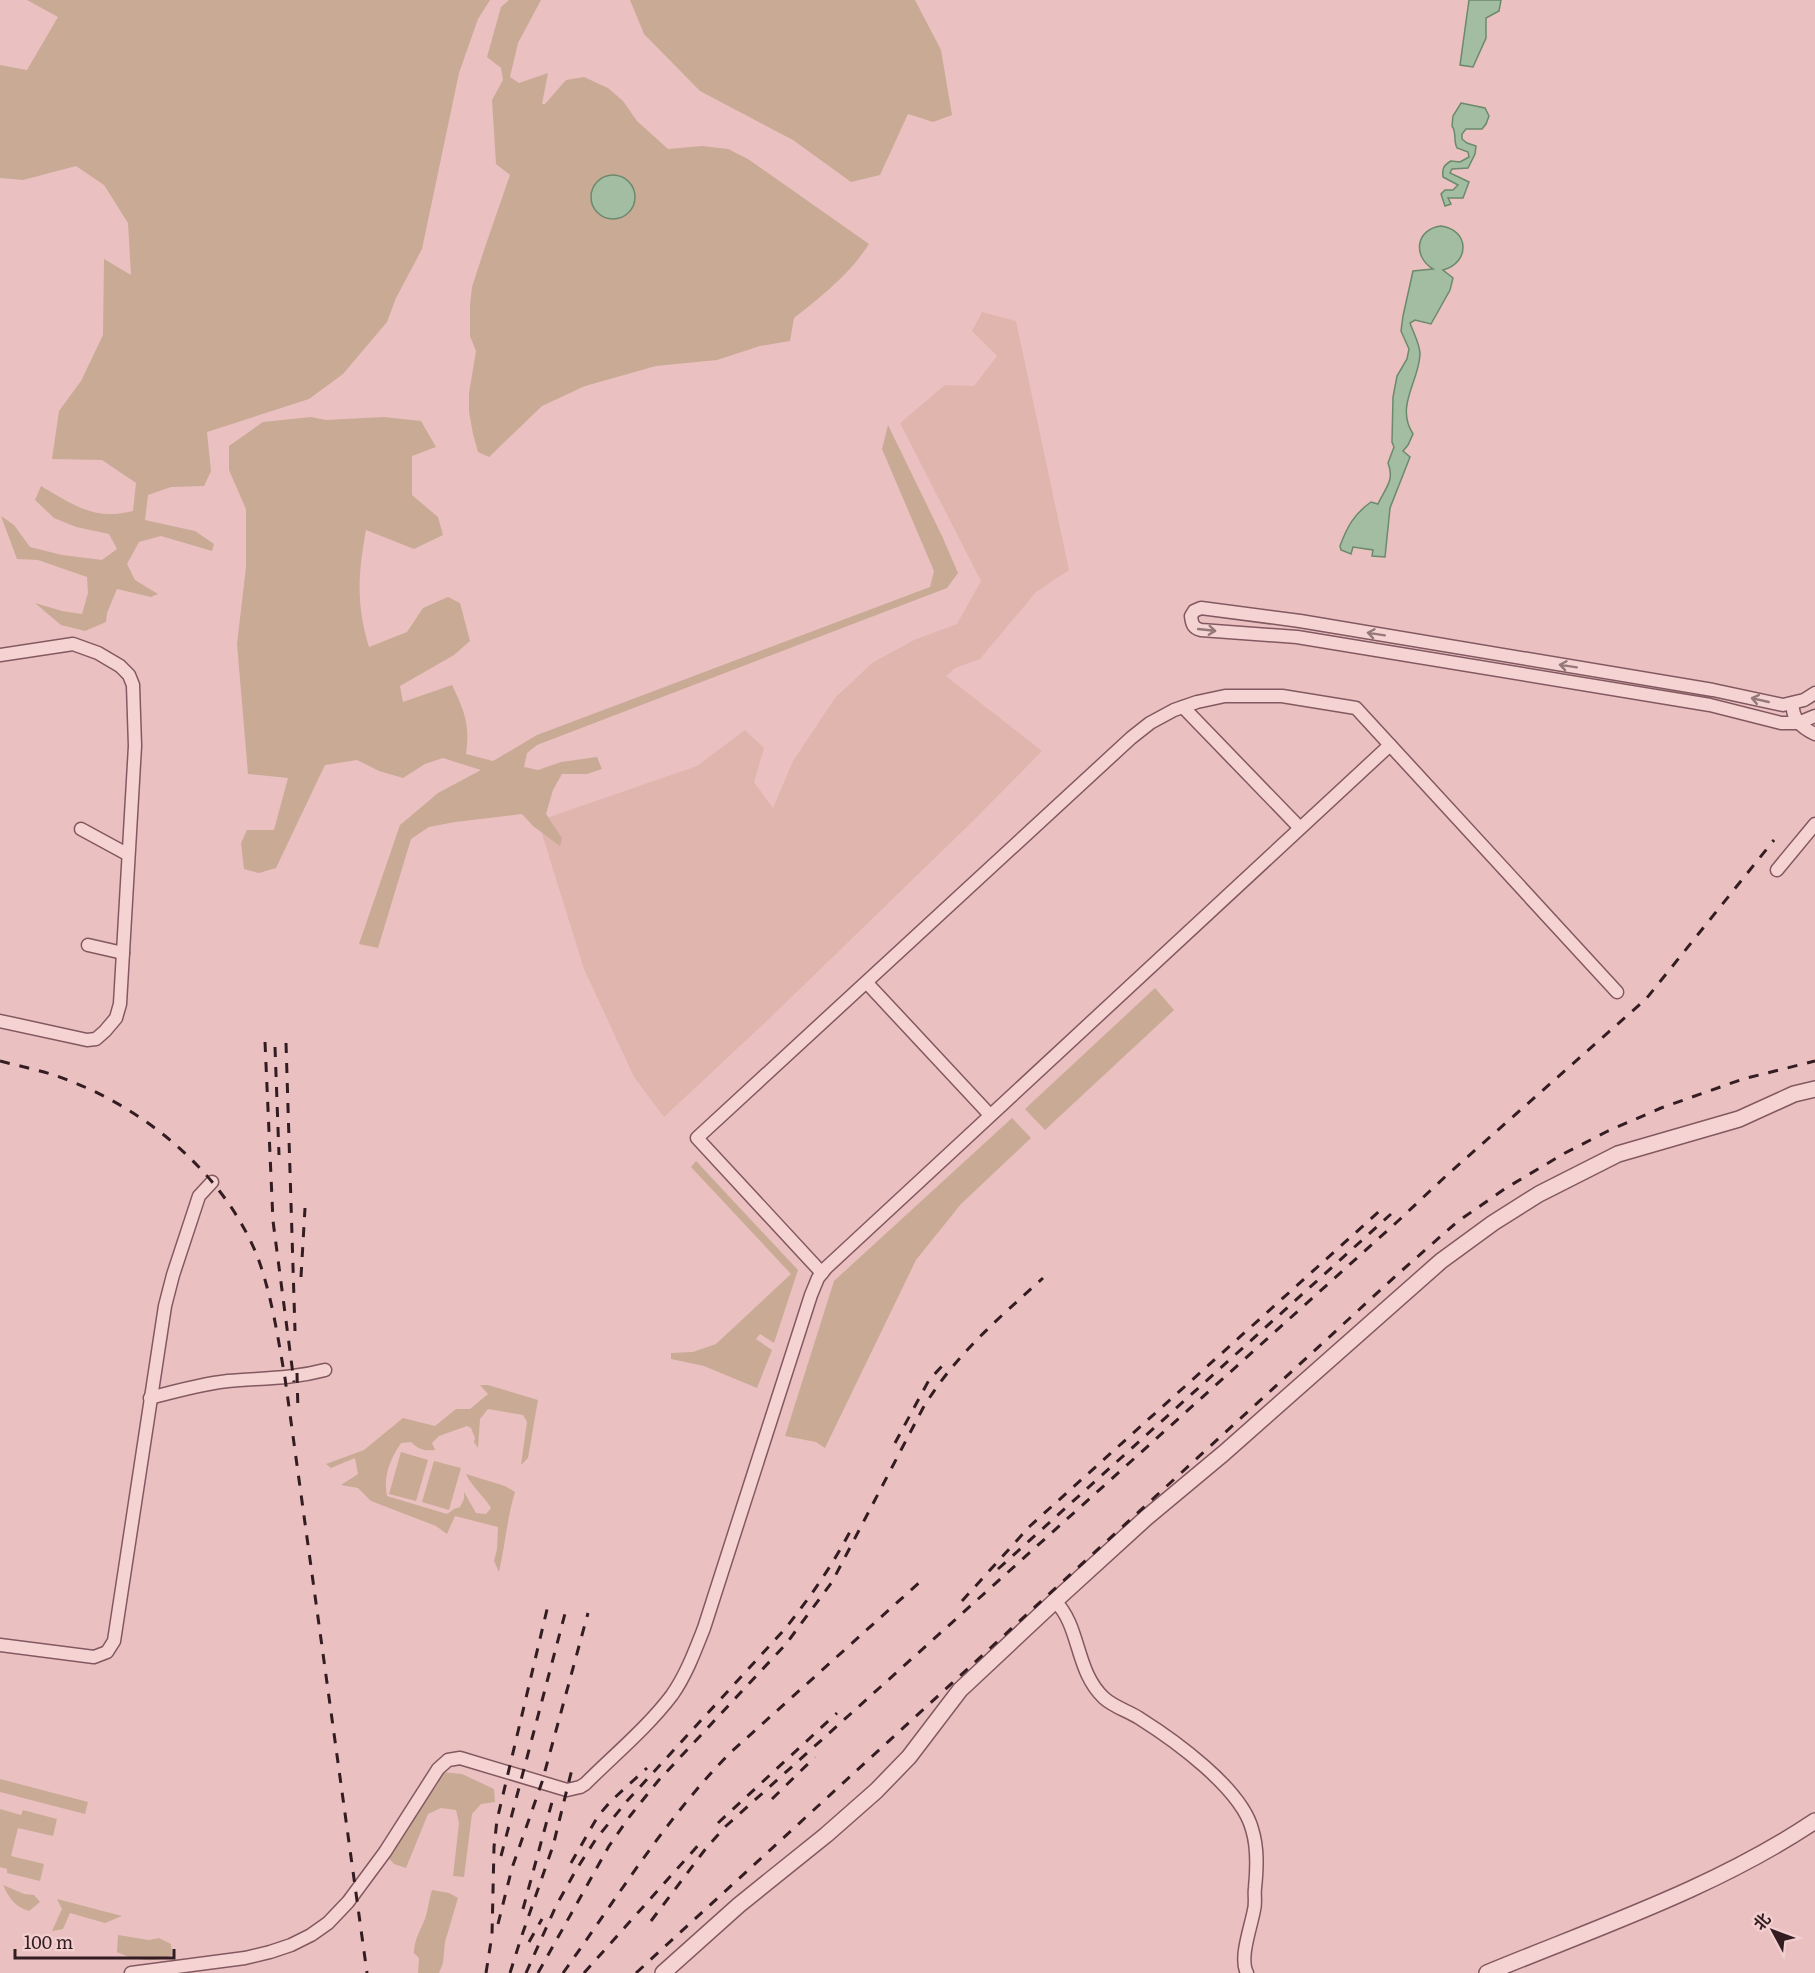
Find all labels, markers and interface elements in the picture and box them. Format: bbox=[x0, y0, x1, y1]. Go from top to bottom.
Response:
one-way arrow bbox=[1196, 625, 1216, 636]
one-way arrow bbox=[1366, 629, 1386, 640]
one-way arrow bbox=[1559, 661, 1578, 672]
one-way arrow bbox=[1751, 694, 1770, 705]
north arrow bbox=[1743, 1901, 1803, 1961]
text: 北 bbox=[1747, 1907, 1775, 1934]
scale bar bbox=[15, 1922, 174, 1960]
text: 100 m bbox=[24, 1928, 73, 1955]

